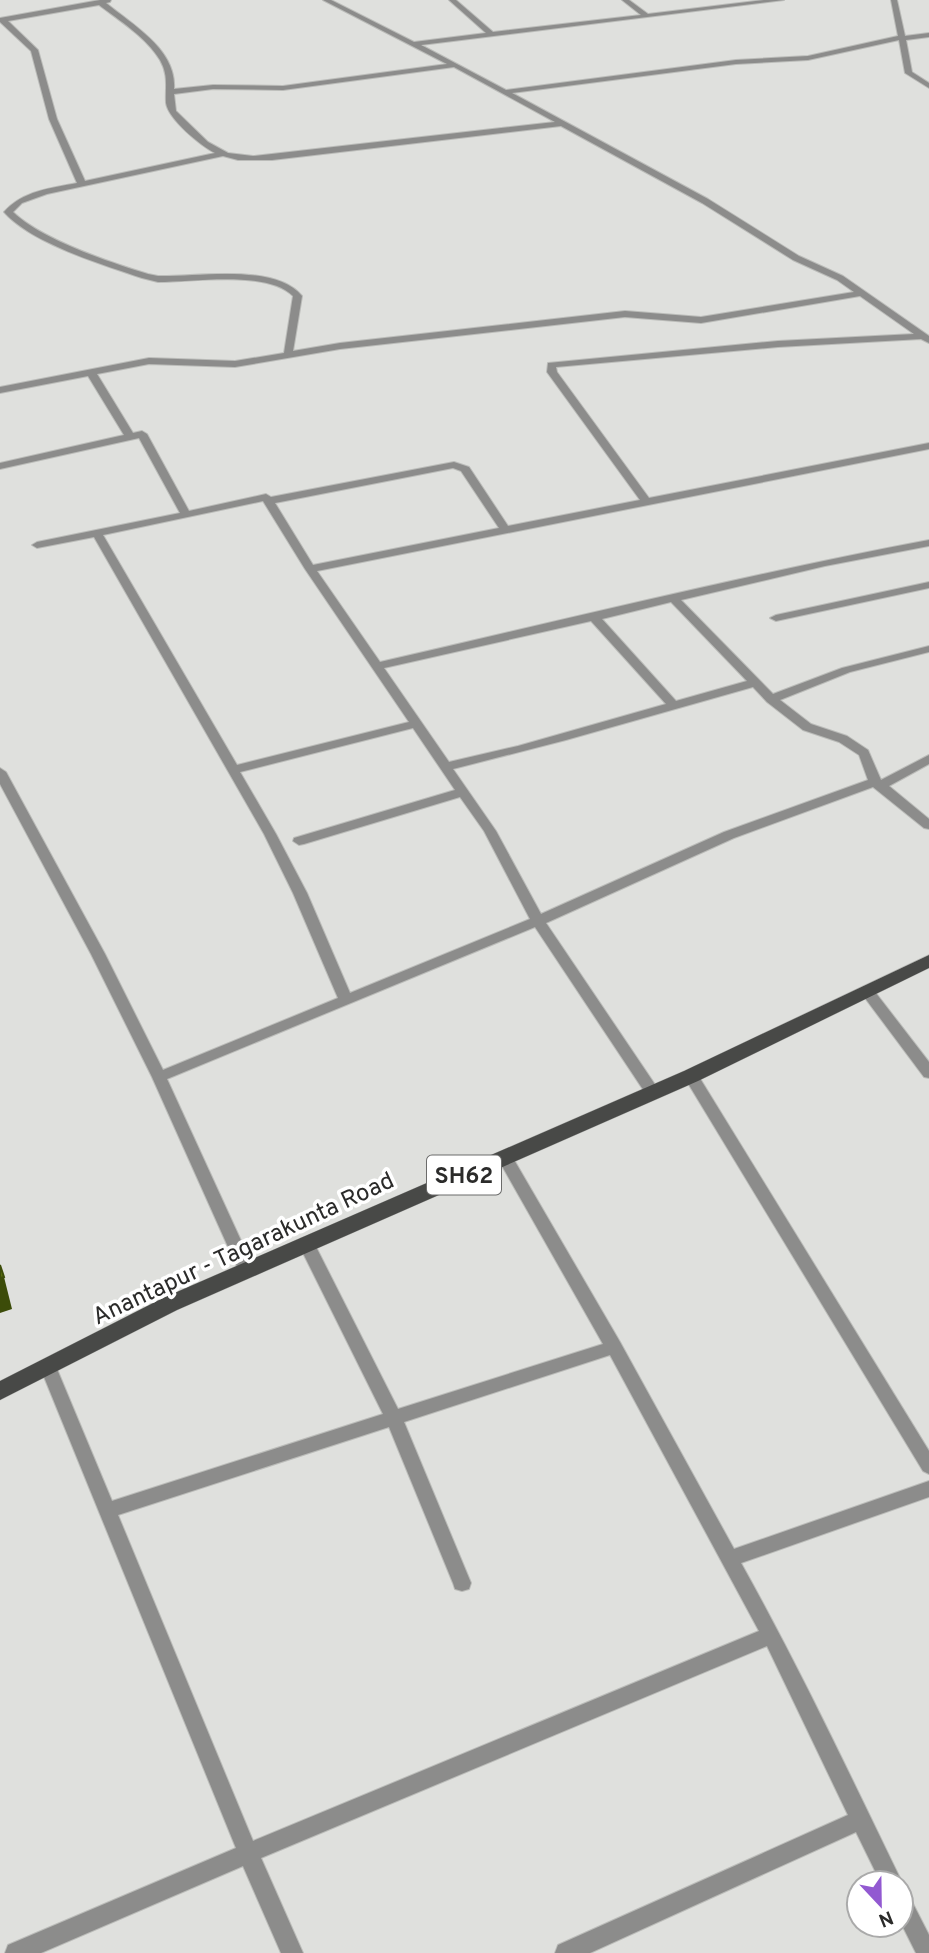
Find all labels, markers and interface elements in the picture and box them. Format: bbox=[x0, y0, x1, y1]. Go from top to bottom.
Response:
road number: SH62 bbox=[427, 1156, 501, 1194]
street label: Anantapur - Tagarakunta Road bbox=[88, 1167, 400, 1333]
north arrow bbox=[845, 1869, 915, 1939]
text: N bbox=[875, 1904, 896, 1932]

